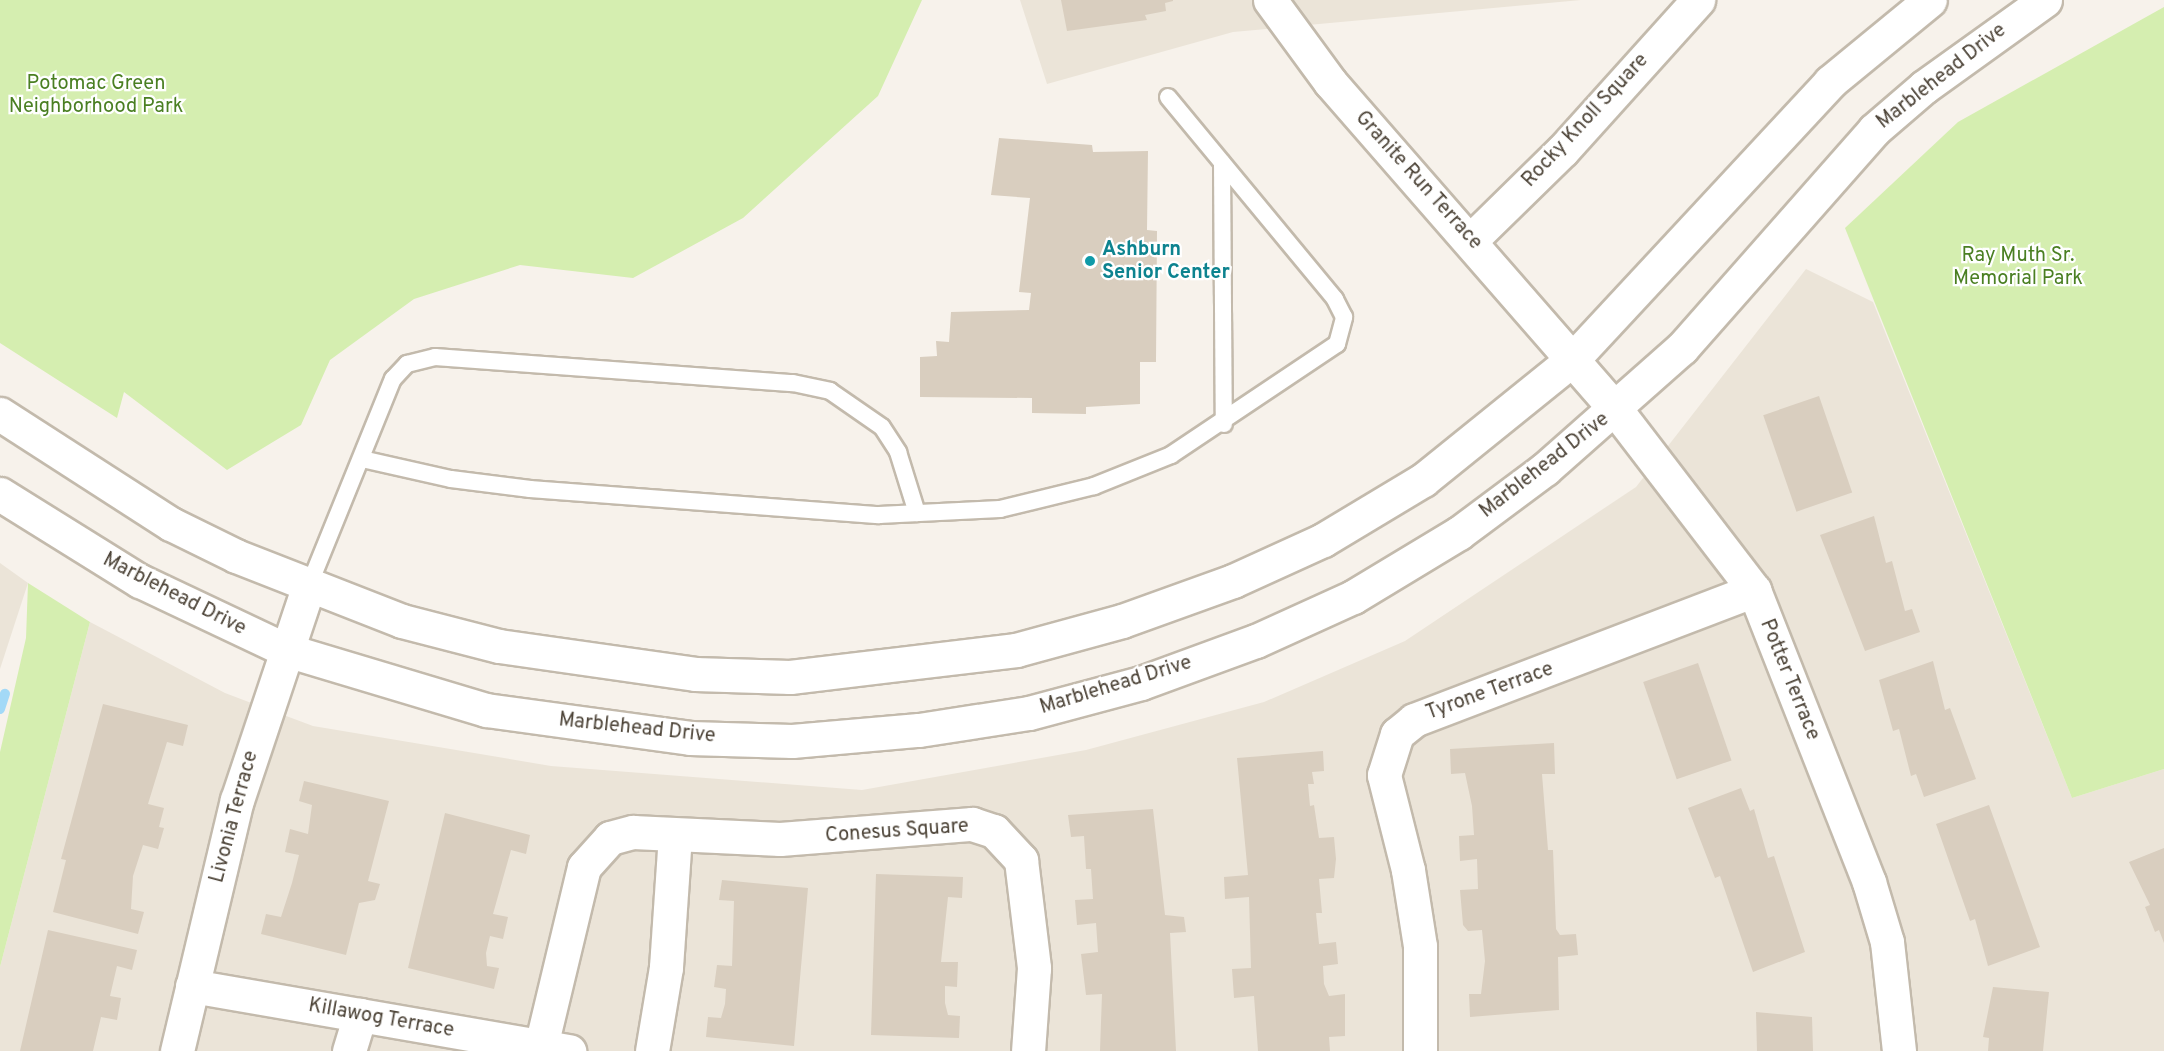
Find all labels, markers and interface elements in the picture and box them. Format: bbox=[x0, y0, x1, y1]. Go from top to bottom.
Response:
street label: Marblehead Drive bbox=[1873, 19, 2011, 135]
street label: Rocky Knoll Square bbox=[1518, 49, 1654, 193]
park label: Potomac Green Neighborhood Park bbox=[9, 72, 183, 119]
street label: Granite Run Terrace bbox=[1349, 106, 1487, 256]
place label: Ashburn Senior Center bbox=[1102, 238, 1230, 285]
park label: Ray Muth Sr. Memorial Park bbox=[1953, 244, 2083, 291]
marker: Ashburn Senior Center bbox=[1083, 254, 1097, 268]
street label: Marblehead Drive bbox=[1476, 408, 1614, 524]
street label: Marblehead Drive bbox=[98, 549, 250, 641]
street label: Potter Terrace bbox=[1754, 616, 1824, 744]
street label: Marblehead Drive bbox=[1037, 651, 1195, 721]
street label: Tyrone Terrace bbox=[1423, 658, 1557, 726]
street label: Marblehead Drive bbox=[557, 709, 717, 749]
street label: Livonia Terrace bbox=[206, 748, 264, 886]
street label: Conesus Square bbox=[824, 815, 970, 849]
street label: Killawog Terrace bbox=[306, 994, 456, 1044]

